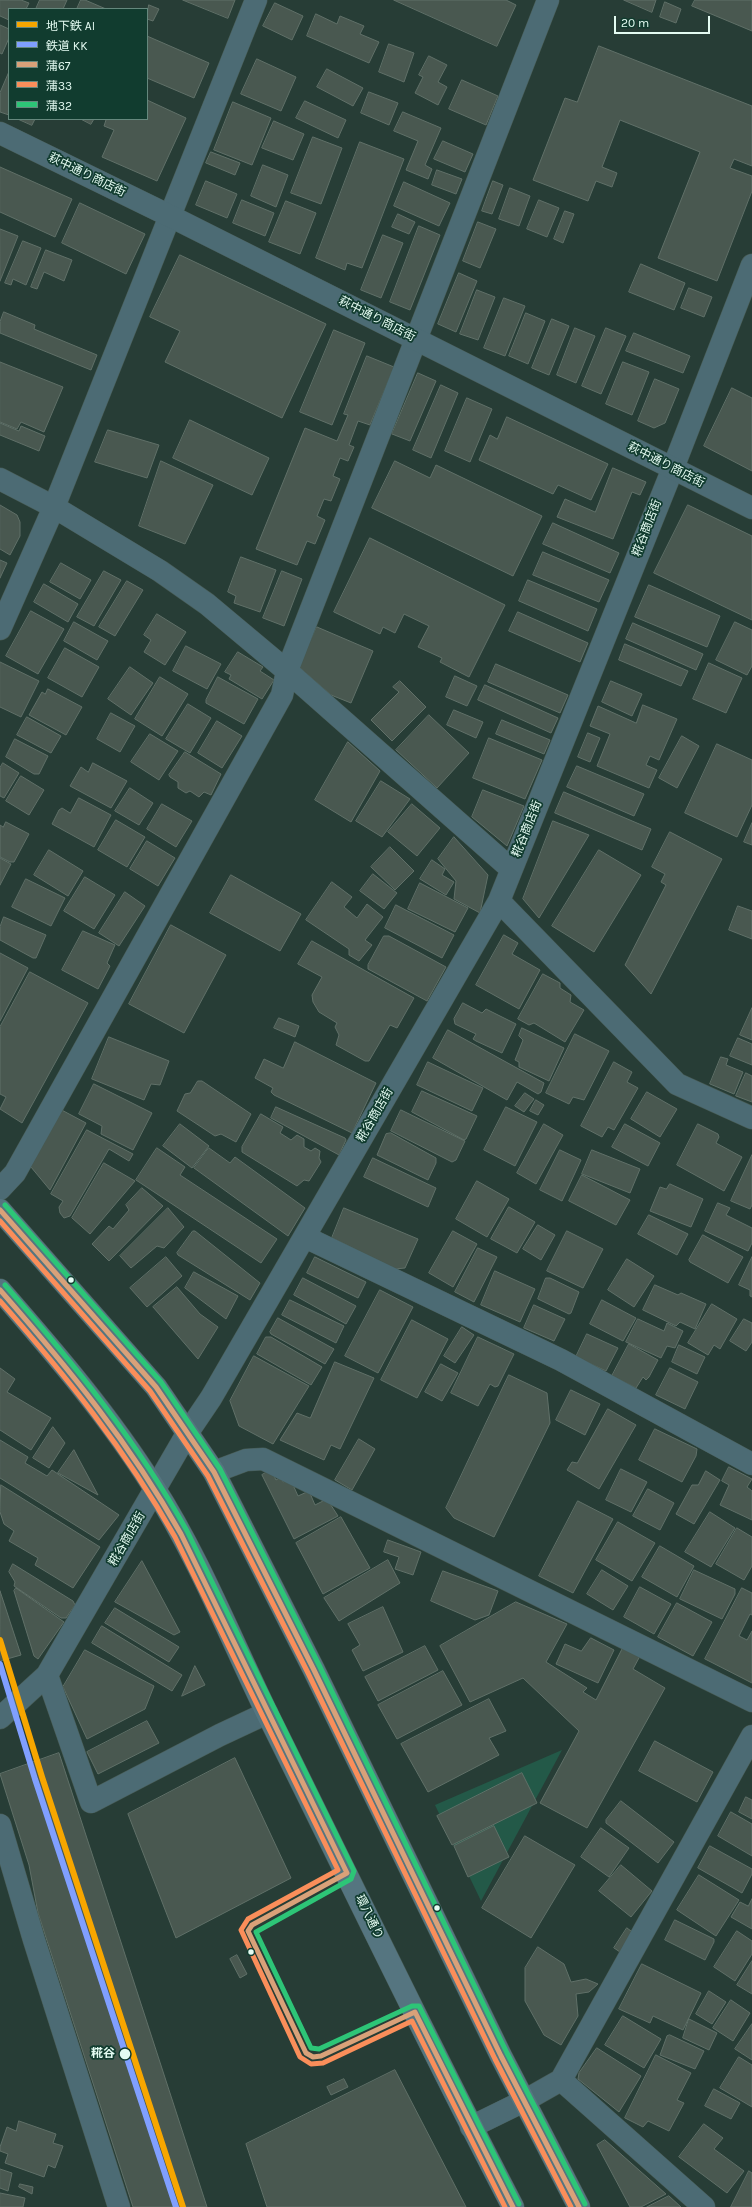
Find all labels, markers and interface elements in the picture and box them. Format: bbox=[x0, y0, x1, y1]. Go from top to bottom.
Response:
legend bbox=[8, 8, 148, 120]
scale bar bbox=[616, 8, 712, 34]
text: 20 m bbox=[621, 16, 649, 30]
text: 地下鉄 Al bbox=[46, 19, 95, 33]
text: 鉄道 KK bbox=[46, 39, 87, 53]
text: 蒲67 bbox=[46, 59, 71, 73]
text: 蒲33 bbox=[46, 79, 72, 93]
text: 蒲32 bbox=[46, 99, 72, 113]
street label: 萩中通り商店街 bbox=[46, 150, 128, 200]
street label: 萩中通り商店街 bbox=[336, 294, 418, 344]
street label: 萩中通り商店街 bbox=[625, 440, 707, 490]
street label: 糀谷商店街 bbox=[630, 497, 664, 559]
street label: 糀谷商店街 bbox=[509, 798, 545, 860]
street label: 糀谷商店街 bbox=[354, 1085, 396, 1145]
unlabelled marker bbox=[66, 1275, 76, 1285]
street label: 糀谷商店街 bbox=[106, 1509, 148, 1569]
street label: 環八通り bbox=[352, 1892, 386, 1942]
unlabelled marker bbox=[432, 1903, 442, 1913]
unlabelled marker bbox=[246, 1947, 256, 1957]
place label: 糀谷 bbox=[91, 2047, 115, 2061]
marker: 糀谷 bbox=[118, 2047, 132, 2061]

